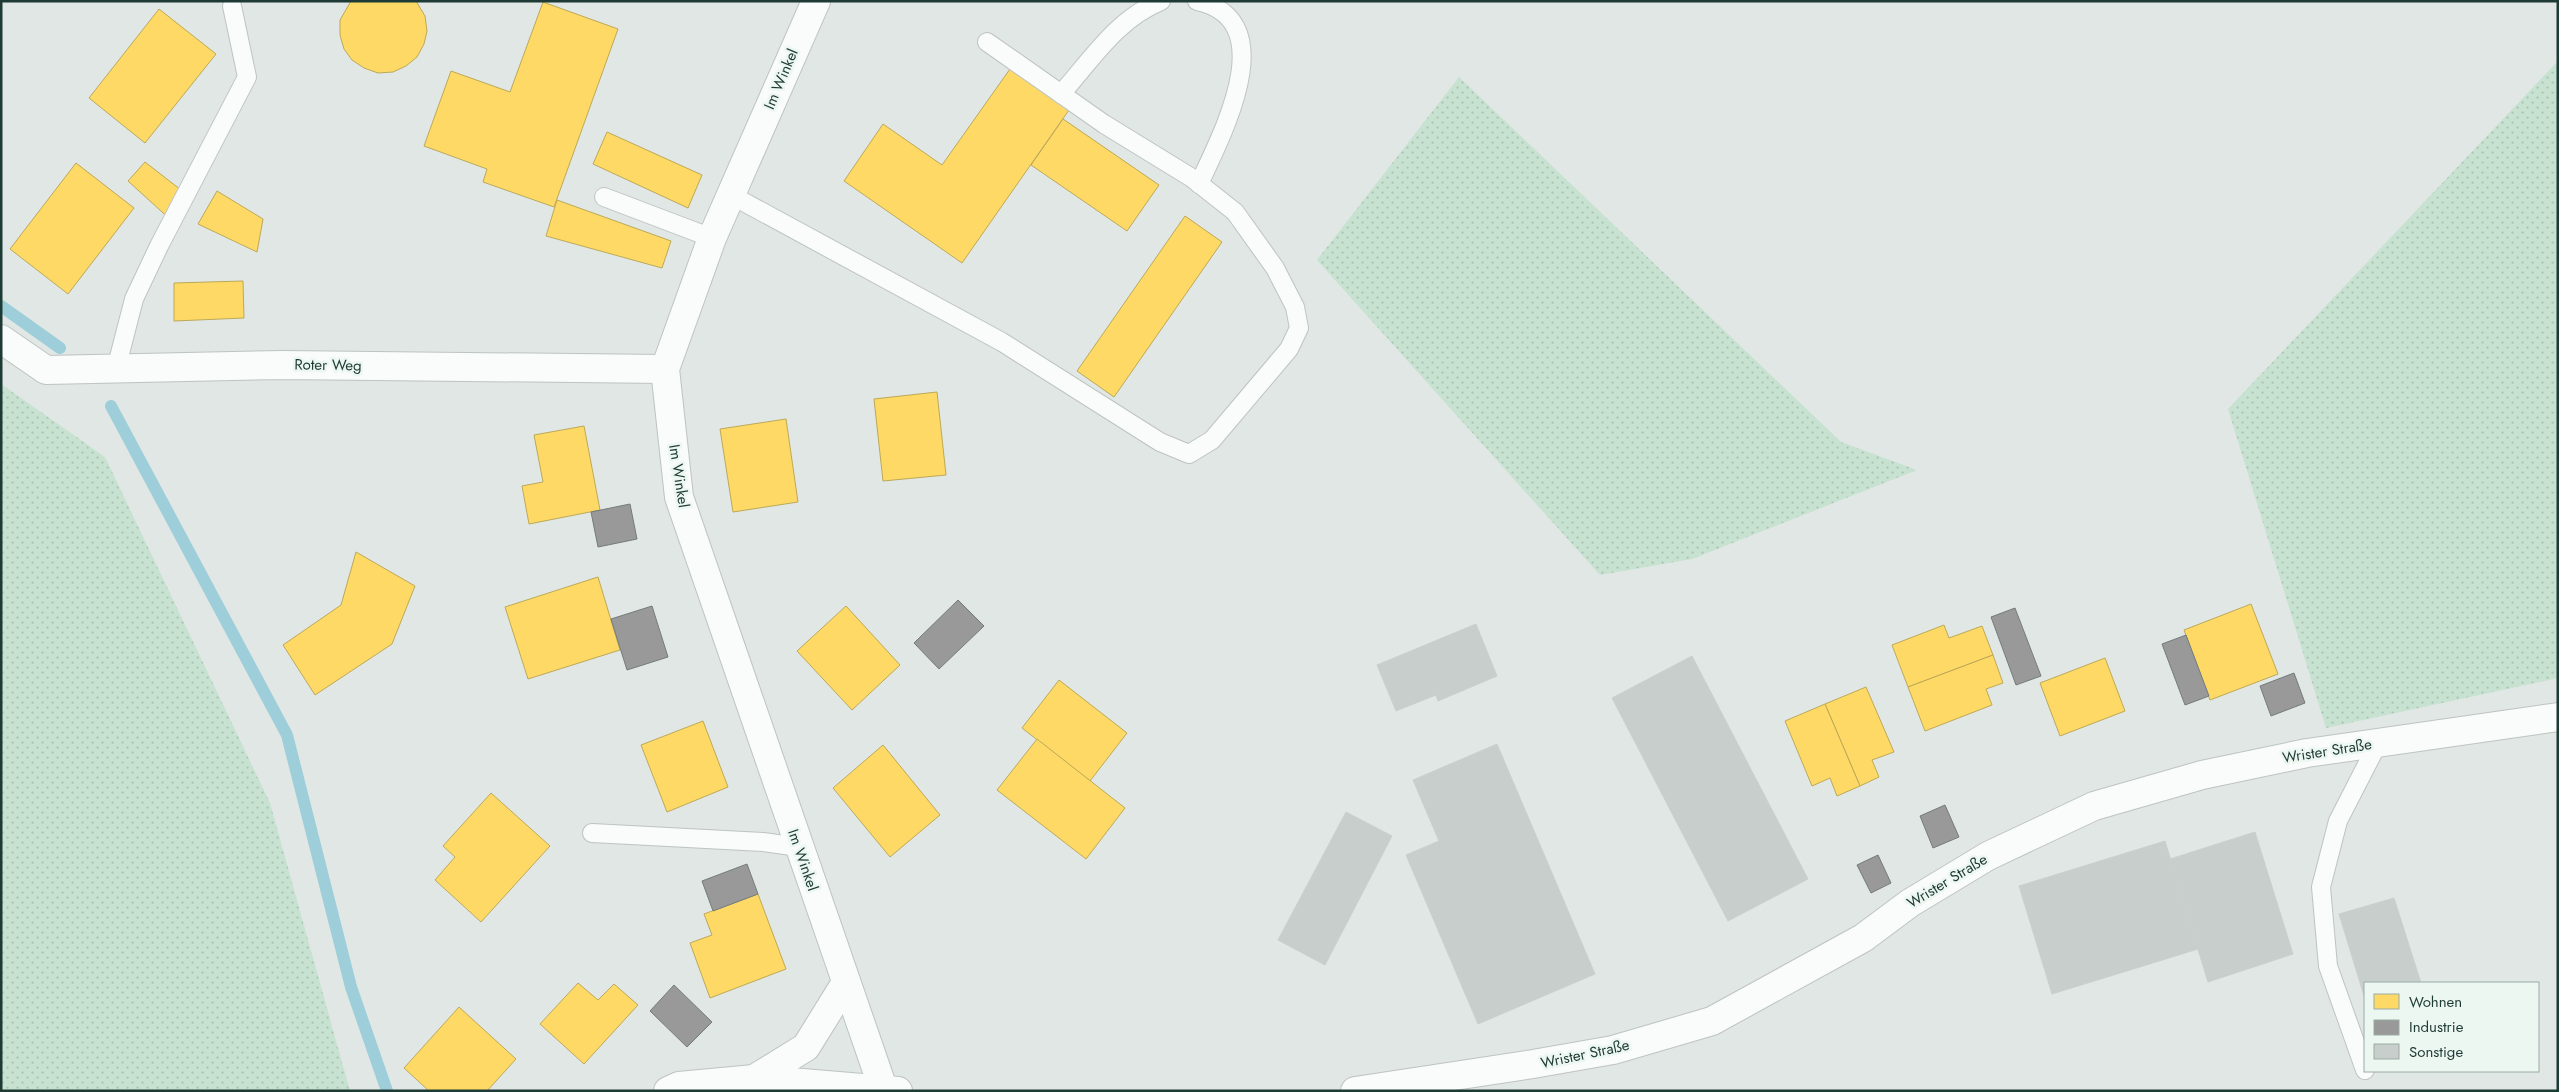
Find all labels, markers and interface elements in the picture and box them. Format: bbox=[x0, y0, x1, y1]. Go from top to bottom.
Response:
street label: Im Winkel bbox=[758, 45, 804, 113]
street label: Roter Weg bbox=[294, 353, 362, 377]
street label: Im Winkel bbox=[663, 443, 695, 509]
street label: Wrister Straße bbox=[2281, 733, 2374, 769]
street label: Im Winkel bbox=[782, 826, 824, 894]
street label: Wrister Straße bbox=[1903, 848, 1992, 914]
legend bbox=[2364, 982, 2539, 1072]
text: Wohnen bbox=[2409, 991, 2462, 1013]
text: Industrie bbox=[2409, 1016, 2464, 1038]
street label: Wrister Straße bbox=[1539, 1034, 1632, 1074]
text: Sonstige bbox=[2409, 1041, 2463, 1063]

